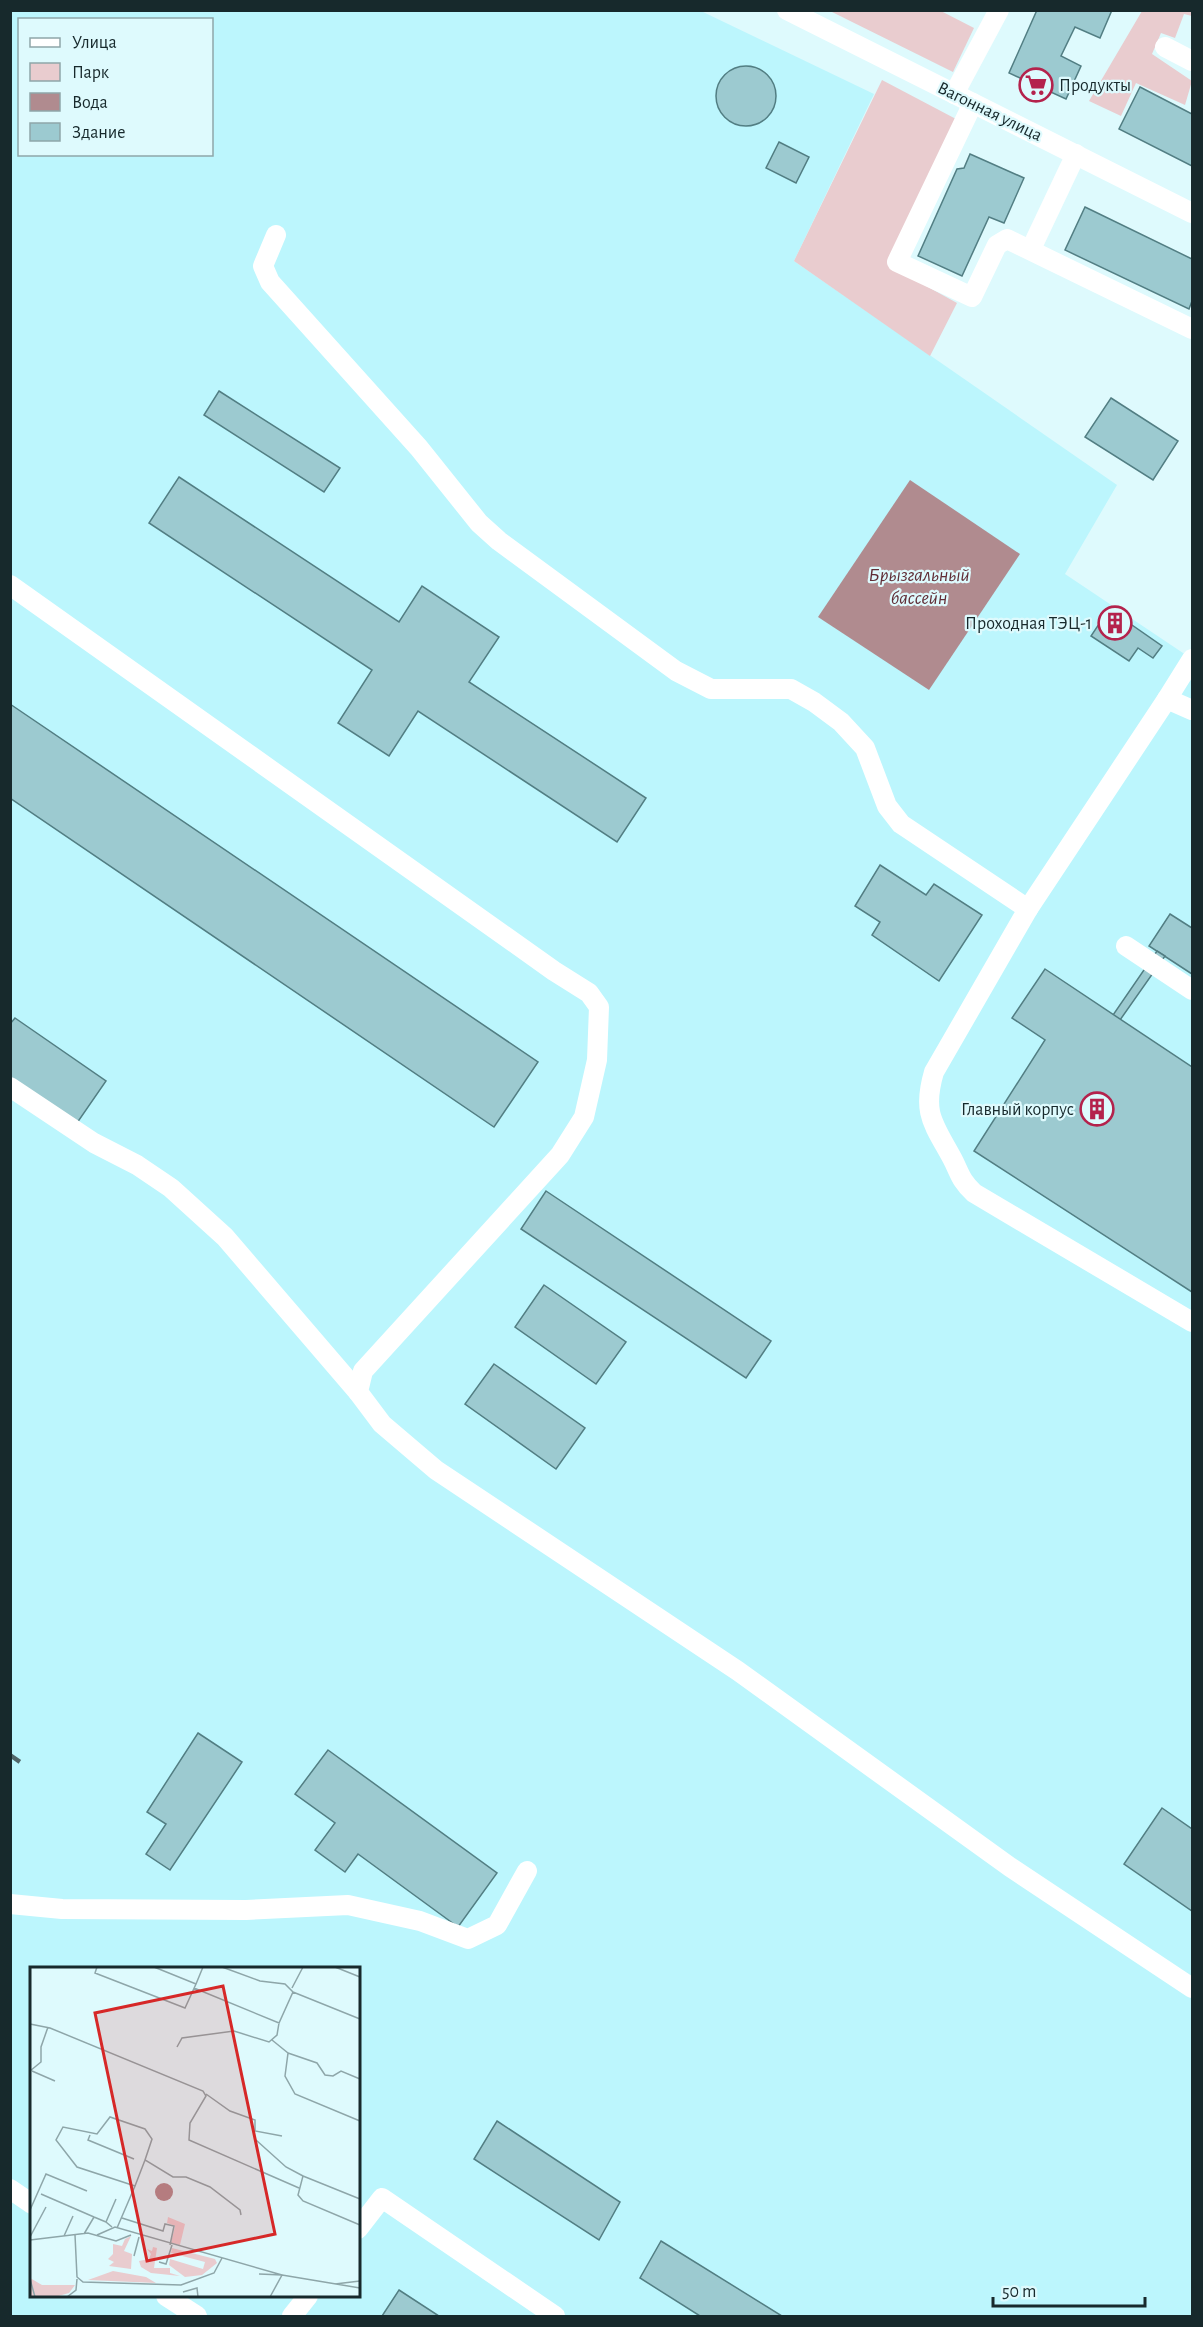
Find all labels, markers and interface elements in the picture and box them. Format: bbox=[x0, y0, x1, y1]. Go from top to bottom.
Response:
legend bbox=[18, 18, 213, 156]
text: Улица bbox=[72, 34, 117, 52]
text: Парк bbox=[72, 64, 110, 82]
supermarket icon: Продукты bbox=[1018, 67, 1054, 103]
place label: Продукты bbox=[1059, 77, 1131, 95]
street label: Вагонная улица bbox=[934, 79, 1045, 145]
text: Вода bbox=[72, 94, 108, 112]
text: Здание bbox=[72, 124, 126, 142]
water label: Брызгальный бассейн bbox=[868, 565, 970, 608]
building icon: Проходная ТЭЦ-1 bbox=[1097, 605, 1133, 641]
place label: Проходная ТЭЦ-1 bbox=[965, 615, 1092, 633]
building icon: Главный корпус bbox=[1079, 1091, 1115, 1127]
place label: Главный корпус bbox=[961, 1101, 1074, 1119]
inset map bbox=[30, 1967, 360, 2297]
scale bar bbox=[993, 2270, 1144, 2308]
text: 50 m bbox=[1002, 2283, 1036, 2301]

